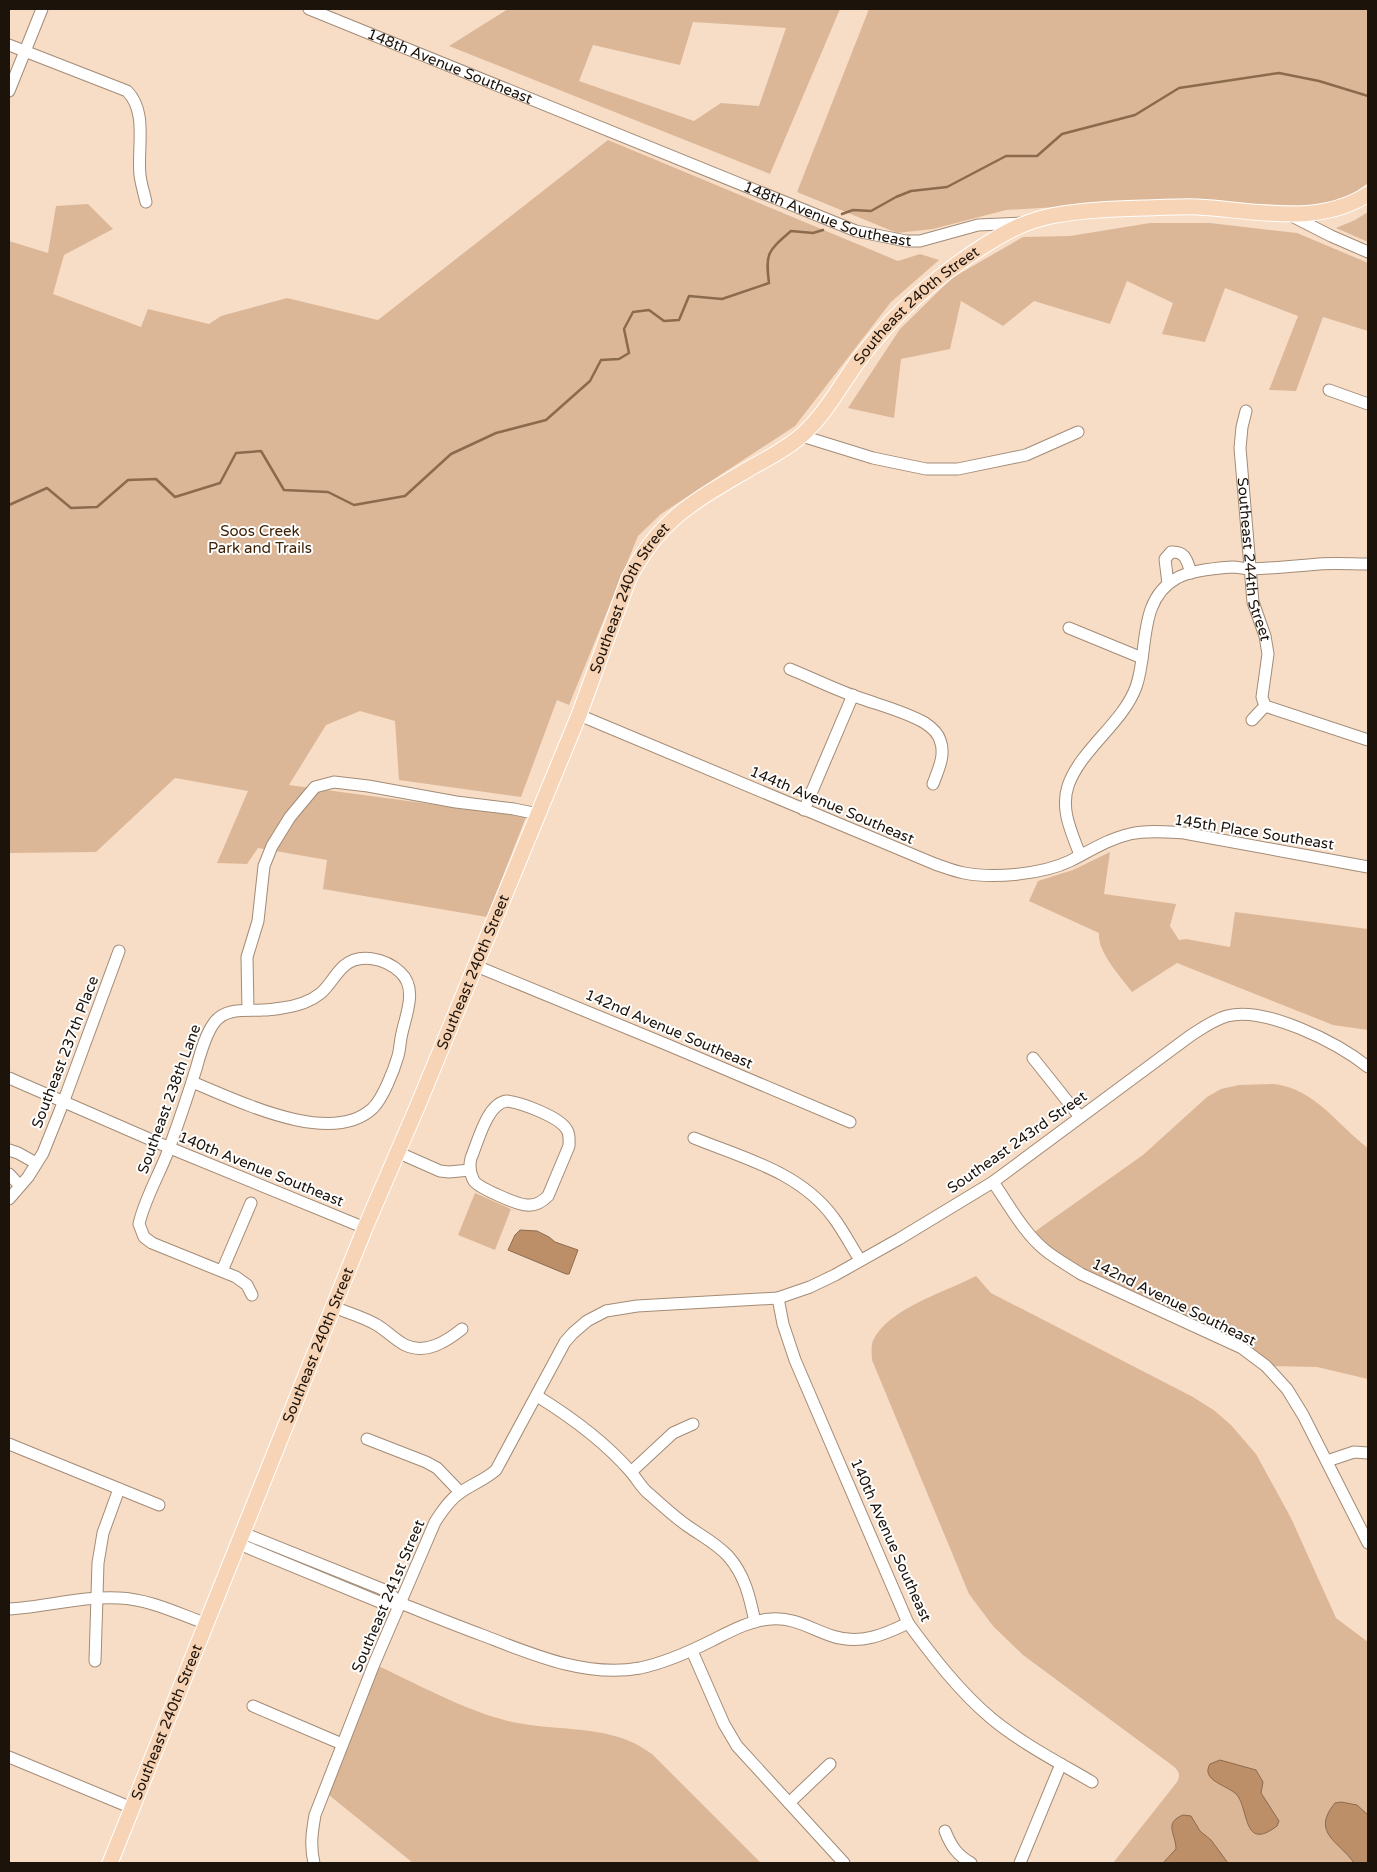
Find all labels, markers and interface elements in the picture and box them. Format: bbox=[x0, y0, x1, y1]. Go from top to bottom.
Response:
street label: 148th Avenue Southeast bbox=[365, 25, 535, 108]
street label: 148th Avenue Southeast bbox=[741, 177, 911, 250]
street label: Southeast 240th Street bbox=[849, 242, 983, 368]
street label: Southeast 244th Street bbox=[1234, 477, 1275, 643]
street label: Southeast 240th Street bbox=[586, 519, 673, 676]
park label: Soos Creek Park and Trails bbox=[208, 522, 312, 557]
street label: 144th Avenue Southeast bbox=[747, 762, 917, 848]
street label: 145th Place Southeast bbox=[1173, 810, 1336, 854]
street label: Southeast 240th Street bbox=[433, 892, 513, 1052]
street label: Southeast 237th Place bbox=[28, 973, 102, 1131]
street label: 142nd Avenue Southeast bbox=[582, 985, 756, 1073]
street label: Southeast 238th Lane bbox=[134, 1022, 204, 1176]
street label: Southeast 243rd Street bbox=[944, 1087, 1090, 1197]
street label: 140th Avenue Southeast bbox=[176, 1128, 347, 1211]
street label: 142nd Avenue Southeast bbox=[1089, 1254, 1259, 1350]
street label: Southeast 240th Street bbox=[279, 1265, 357, 1426]
street label: 140th Avenue Southeast bbox=[847, 1456, 935, 1625]
street label: Southeast 241st Street bbox=[348, 1517, 428, 1675]
street label: Southeast 240th Street bbox=[127, 1641, 206, 1802]

